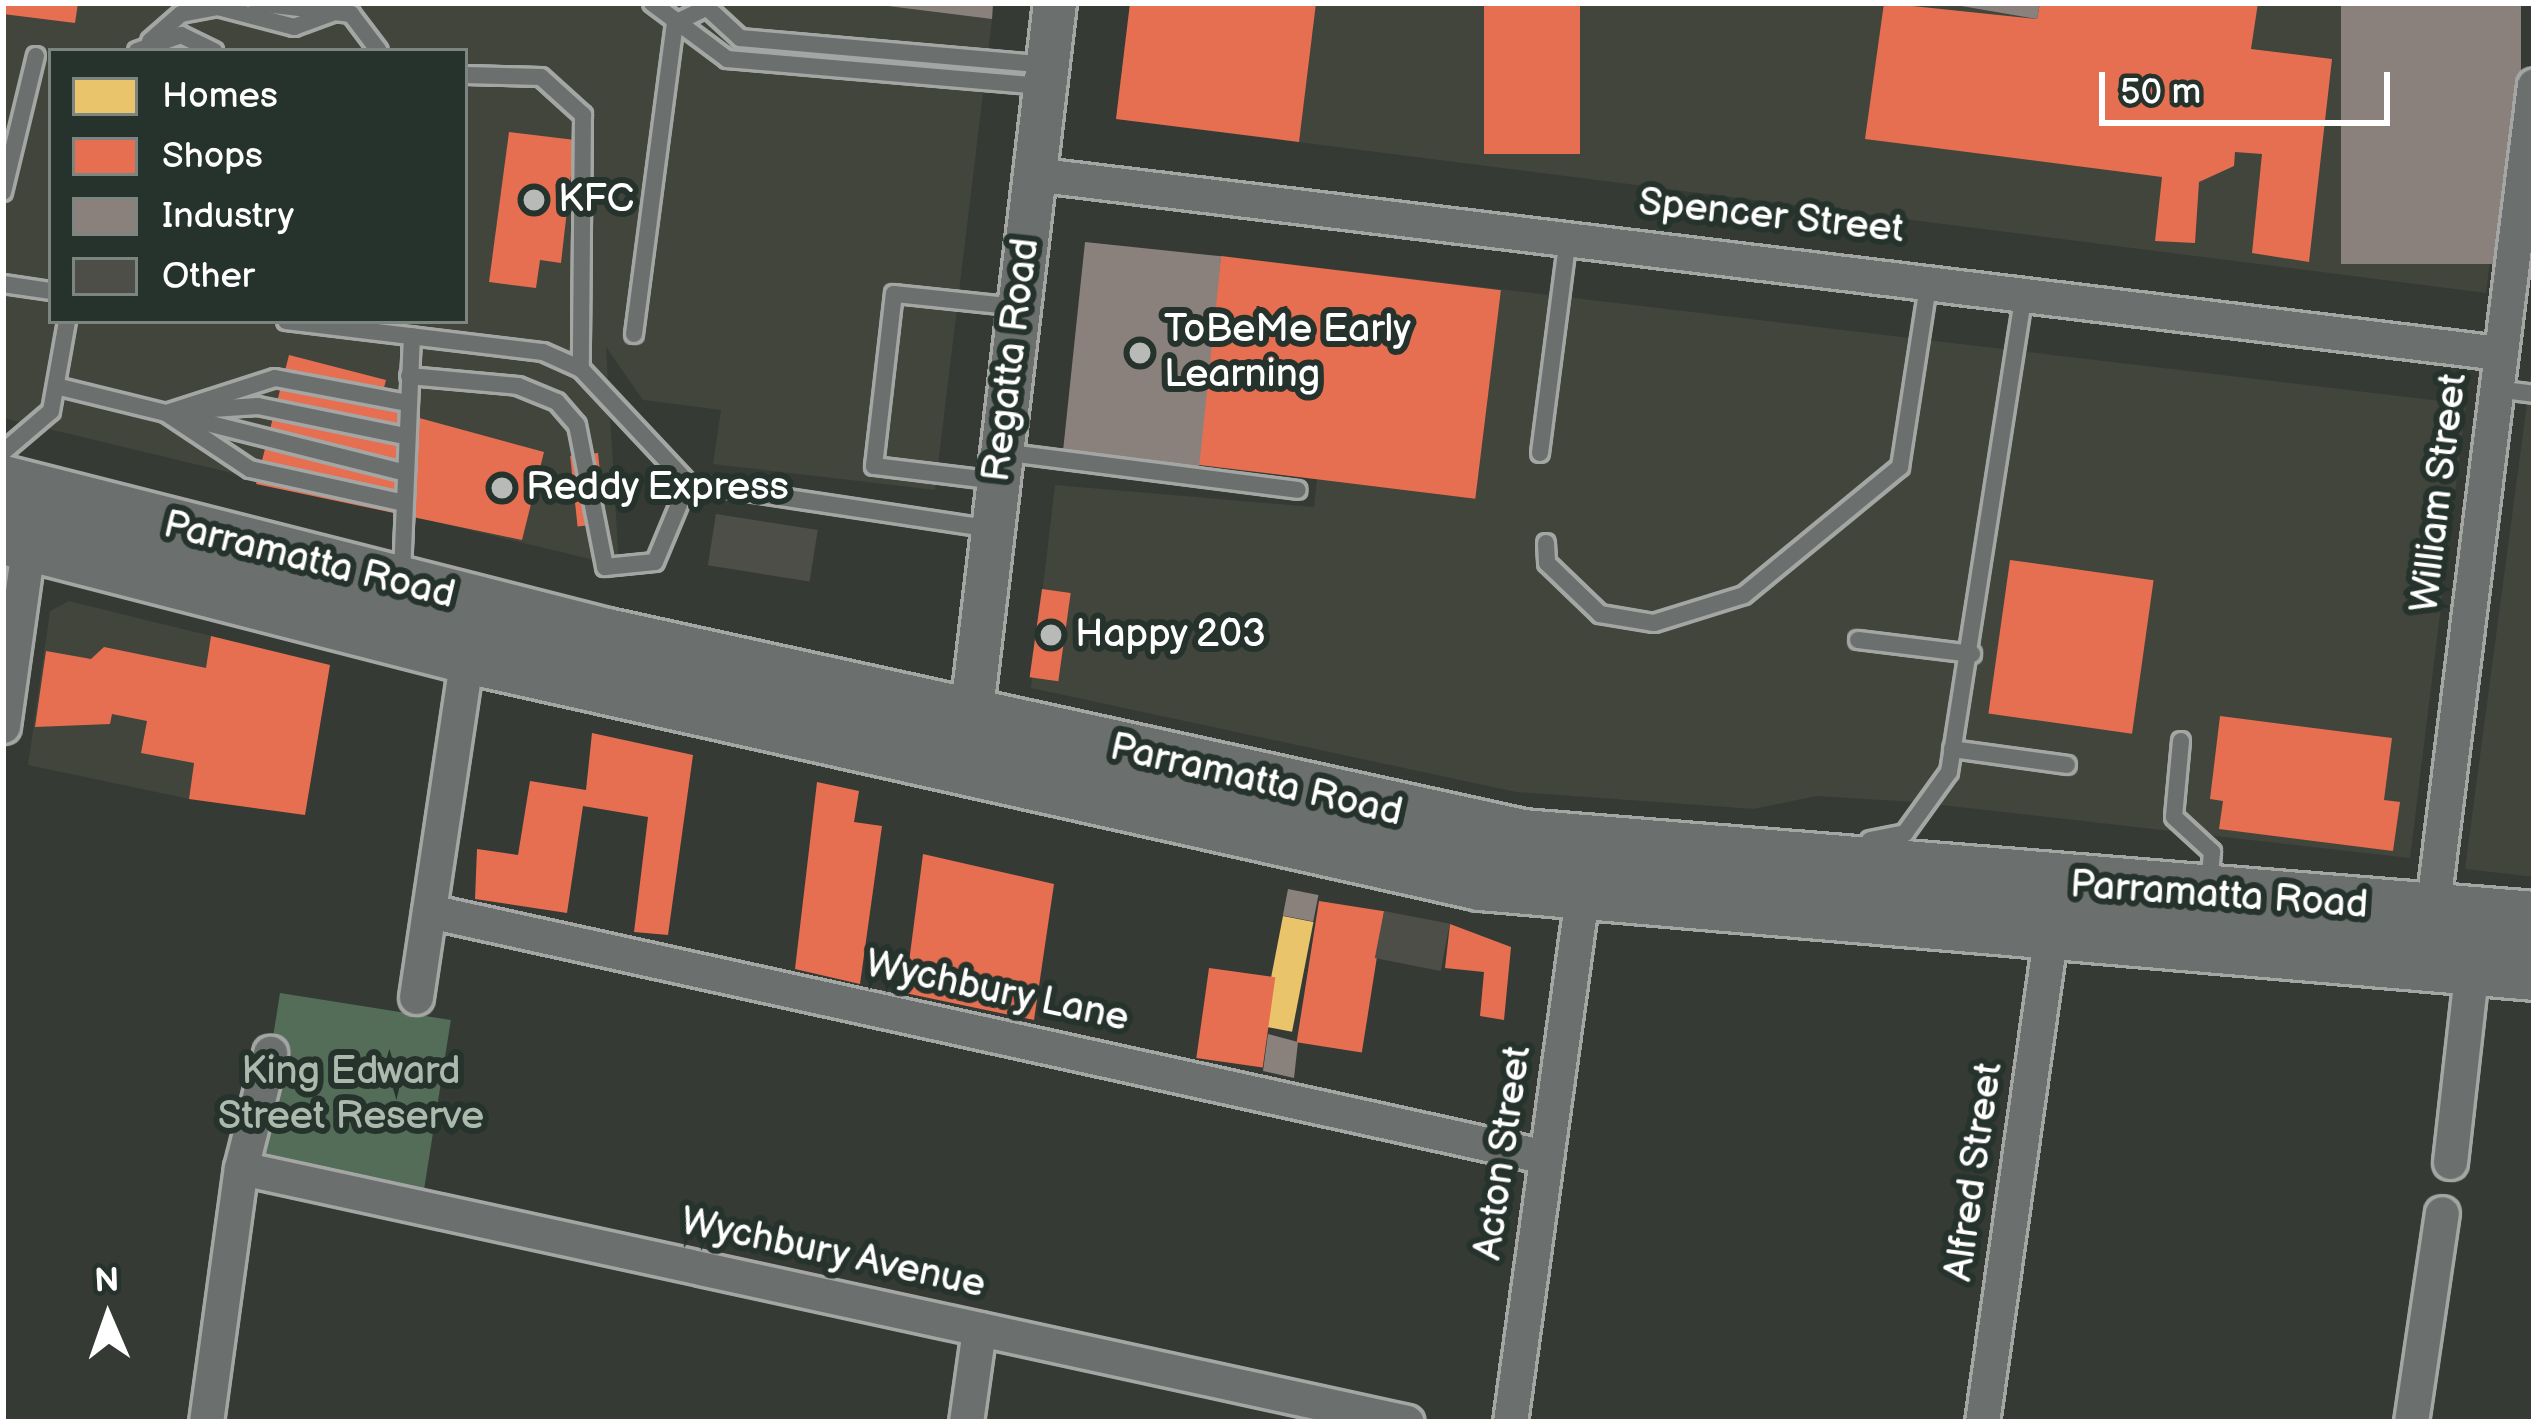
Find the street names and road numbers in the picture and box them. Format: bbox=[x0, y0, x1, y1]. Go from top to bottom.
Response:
street label: Spencer Street bbox=[1636, 180, 1906, 254]
street label: Regatta Road bbox=[974, 235, 1050, 485]
street label: William Street bbox=[2402, 370, 2478, 616]
street label: Parramatta Road bbox=[159, 502, 459, 620]
street label: Parramatta Road bbox=[1105, 725, 1407, 837]
street label: Parramatta Road bbox=[2068, 862, 2370, 930]
street label: Wychbury Lane bbox=[860, 941, 1134, 1043]
street label: Acton Street bbox=[1466, 1043, 1542, 1263]
street label: Alfred Street bbox=[1936, 1059, 2014, 1285]
street label: Wychbury Avenue bbox=[675, 1199, 991, 1309]

